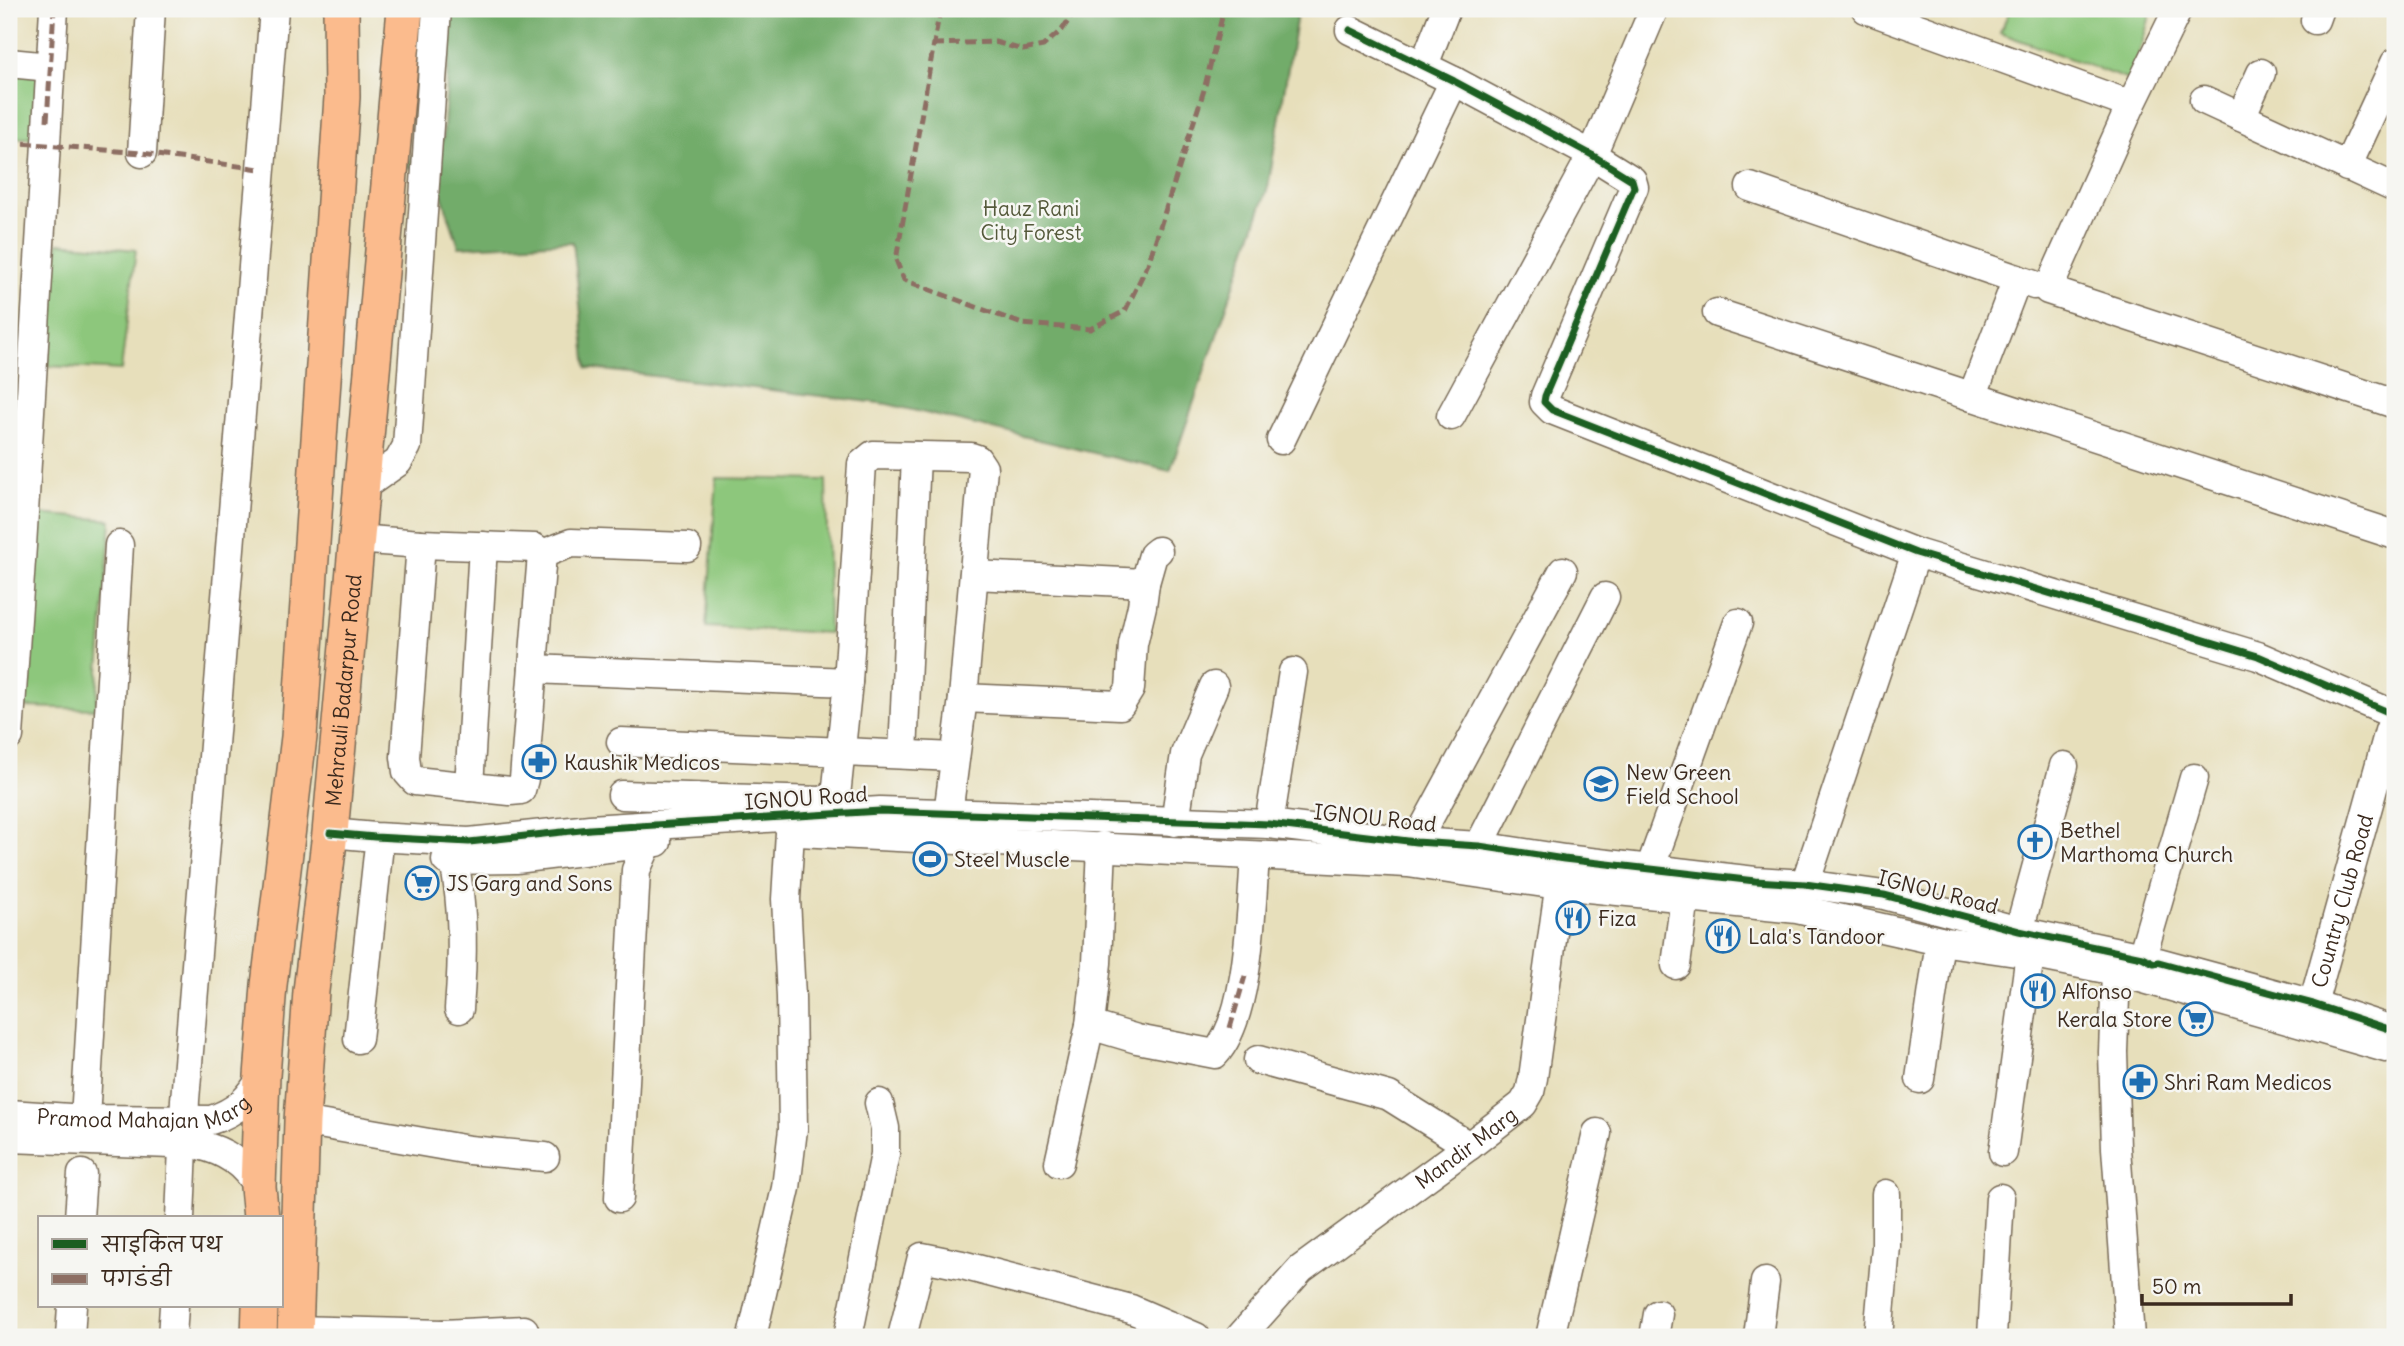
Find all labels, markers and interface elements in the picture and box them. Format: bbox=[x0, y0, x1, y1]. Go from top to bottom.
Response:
park label: Hauz Rani City Forest bbox=[980, 195, 1082, 246]
street label: Mehrauli Badarpur Road bbox=[319, 573, 367, 807]
pharmacy icon: Kaushik Medicos bbox=[520, 743, 558, 781]
place label: Kaushik Medicos bbox=[564, 749, 720, 776]
place label: New Green Field School bbox=[1626, 759, 1739, 810]
school or university icon: New Green Field School bbox=[1582, 765, 1620, 803]
street label: IGNOU Road bbox=[744, 780, 868, 816]
street label: IGNOU Road bbox=[1312, 798, 1438, 838]
street label: Country Club Road bbox=[2305, 811, 2379, 991]
place label: Bethel Marthoma Church bbox=[2060, 817, 2233, 868]
church icon: Bethel Marthoma Church bbox=[2016, 823, 2054, 861]
sports icon: Steel Muscle bbox=[911, 840, 949, 878]
place label: Steel Muscle bbox=[954, 846, 1070, 873]
supermarket icon: JS Garg and Sons bbox=[403, 864, 441, 902]
street label: IGNOU Road bbox=[1875, 864, 2001, 920]
place label: JS Garg and Sons bbox=[446, 870, 613, 897]
restaurant icon: Fiza bbox=[1554, 899, 1592, 937]
place label: Fiza bbox=[1598, 905, 1636, 932]
restaurant icon: Lala's Tandoor bbox=[1704, 917, 1742, 955]
place label: Lala's Tandoor bbox=[1748, 923, 1885, 950]
restaurant icon: Alfonso bbox=[2019, 972, 2057, 1010]
place label: Alfonso bbox=[2062, 978, 2132, 1005]
supermarket icon: Kerala Store bbox=[2177, 1000, 2215, 1038]
place label: Kerala Store bbox=[2057, 1006, 2172, 1033]
pharmacy icon: Shri Ram Medicos bbox=[2121, 1063, 2159, 1101]
place label: Shri Ram Medicos bbox=[2164, 1069, 2332, 1096]
street label: Pramod Mahajan Marg bbox=[36, 1089, 256, 1135]
street label: Mandir Marg bbox=[1409, 1100, 1522, 1195]
legend bbox=[38, 1216, 284, 1308]
text: साइकिल पथ bbox=[101, 1229, 223, 1258]
scale bar bbox=[2142, 1262, 2290, 1306]
text: पगडंडी bbox=[101, 1263, 173, 1292]
text: 50 m bbox=[2152, 1273, 2201, 1300]

